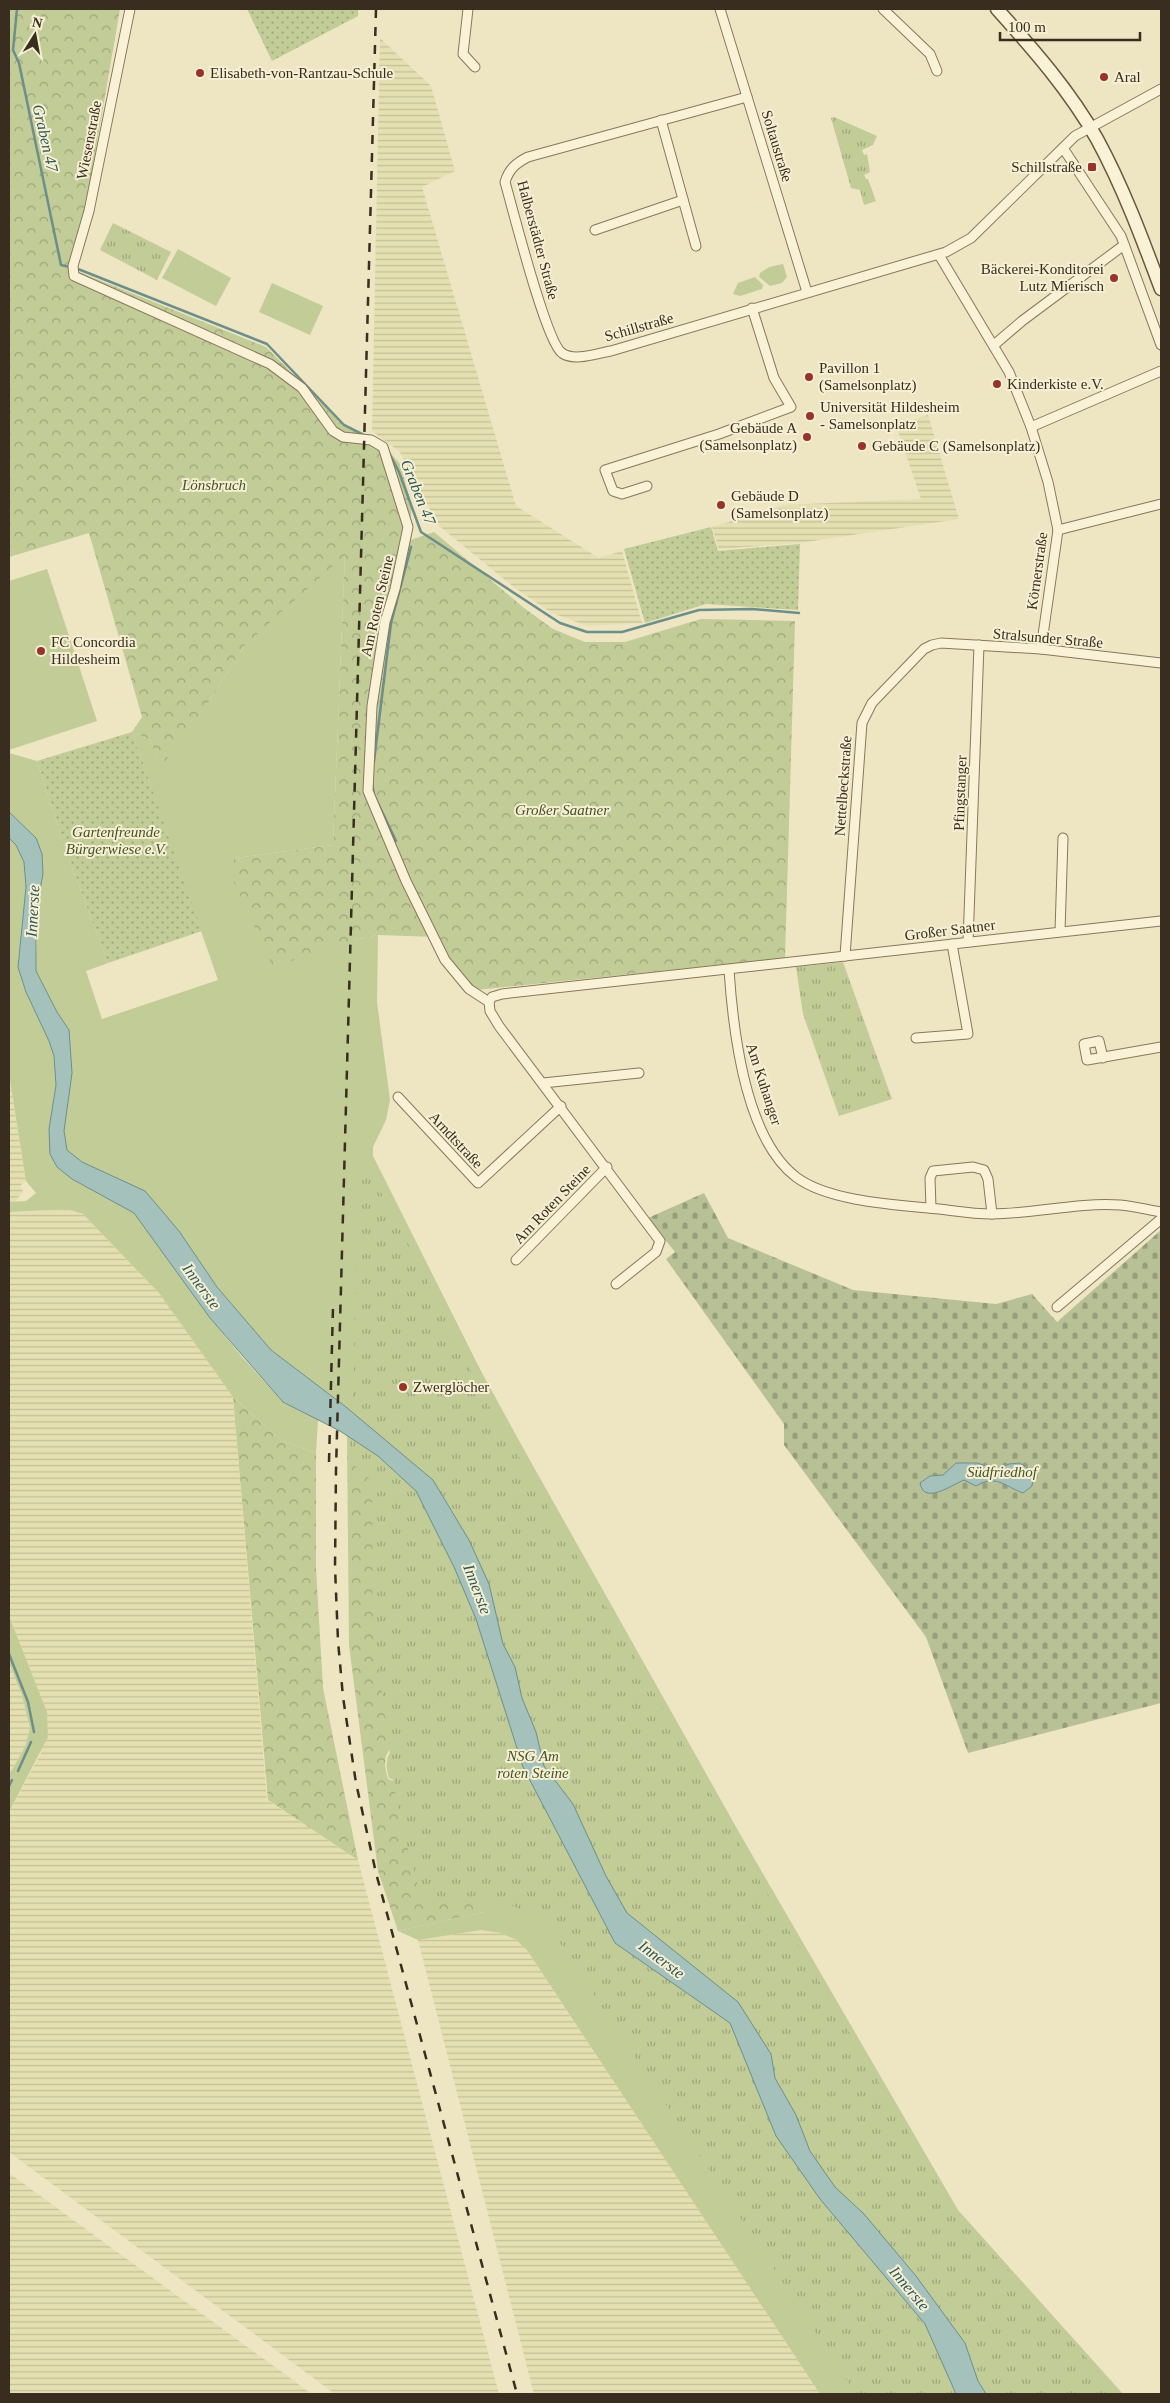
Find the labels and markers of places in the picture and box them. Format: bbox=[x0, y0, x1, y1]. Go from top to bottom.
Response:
place label: Elisabeth-von-Rantzau-Schule bbox=[210, 65, 394, 81]
marker: Elisabeth-von-Rantzau-Schule bbox=[194, 67, 206, 79]
place label: Aral bbox=[1114, 69, 1141, 85]
marker: Aral bbox=[1098, 71, 1110, 83]
place label: Schillstraße bbox=[1011, 159, 1082, 175]
marker: Schillstraße bbox=[1086, 161, 1098, 173]
place label: Bäckerei-Konditorei Lutz Mierisch bbox=[981, 261, 1104, 294]
marker: Bäckerei-Konditorei Lutz Mierisch bbox=[1108, 272, 1120, 284]
place label: Pavillon 1 (Samelsonplatz) bbox=[819, 360, 916, 394]
marker: Pavillon 1 (Samelsonplatz) bbox=[803, 371, 815, 383]
place label: Kinderkiste e.V. bbox=[1007, 376, 1104, 392]
marker: Kinderkiste e.V. bbox=[991, 378, 1003, 390]
place label: Universität Hildesheim - Samelsonplatz bbox=[820, 399, 960, 432]
marker: Universität Hildesheim - Samelsonplatz bbox=[804, 410, 816, 422]
place label: Gebäude A (Samelsonplatz) bbox=[700, 420, 797, 454]
marker: Gebäude A (Samelsonplatz) bbox=[801, 431, 813, 443]
place label: Gebäude C (Samelsonplatz) bbox=[872, 438, 1040, 455]
marker: Gebäude C (Samelsonplatz) bbox=[856, 440, 868, 452]
place label: Gebäude D (Samelsonplatz) bbox=[731, 488, 828, 522]
marker: Gebäude D (Samelsonplatz) bbox=[715, 499, 727, 511]
place label: FC Concordia Hildesheim bbox=[51, 634, 136, 667]
marker: FC Concordia Hildesheim bbox=[35, 645, 47, 657]
place label: Zwerglöcher bbox=[413, 1379, 489, 1395]
marker: Zwerglöcher bbox=[397, 1381, 409, 1393]

